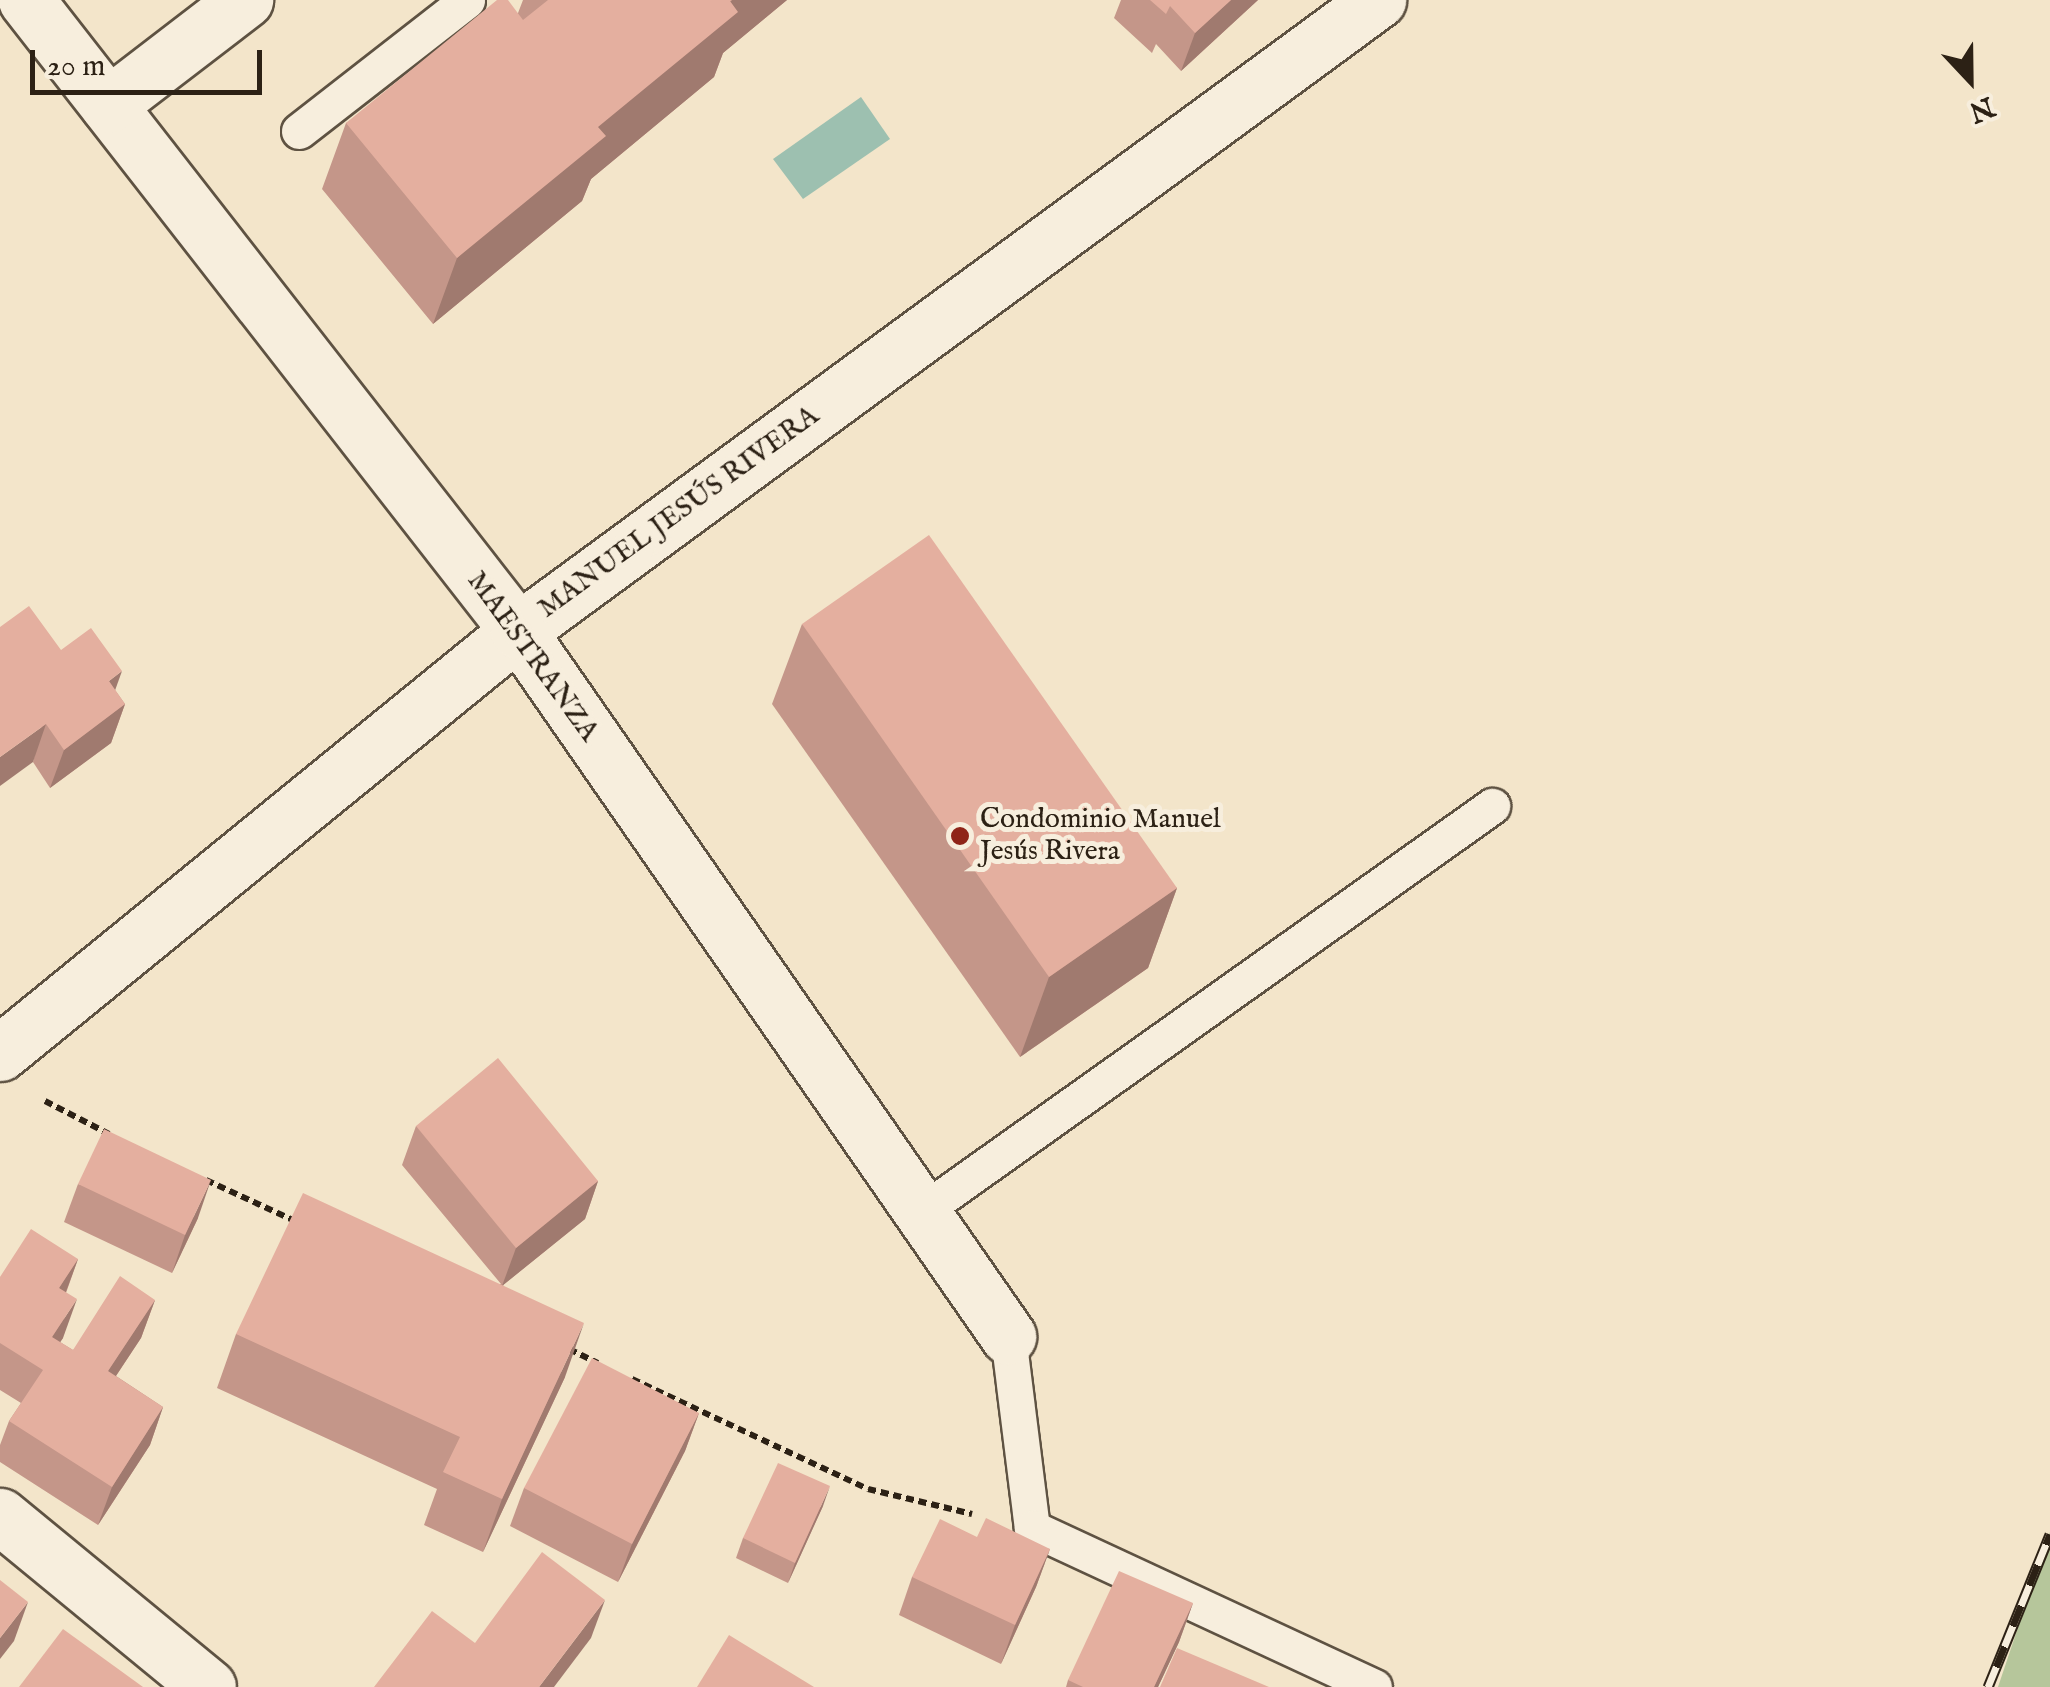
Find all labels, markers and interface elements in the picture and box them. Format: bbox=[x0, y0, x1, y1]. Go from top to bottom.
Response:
scale bar bbox=[35, 30, 268, 92]
north arrow bbox=[1920, 30, 2020, 130]
text: 20 m bbox=[47, 48, 106, 86]
text: N bbox=[1964, 88, 1999, 129]
street label: MANUEL JESÚS RIVERA bbox=[532, 400, 826, 626]
street label: MAESTRANZA bbox=[459, 565, 605, 749]
place label: Condominio Manuel Jesús Rivera bbox=[980, 803, 1221, 869]
marker: Condominio Manuel Jesús Rivera bbox=[949, 825, 971, 847]

